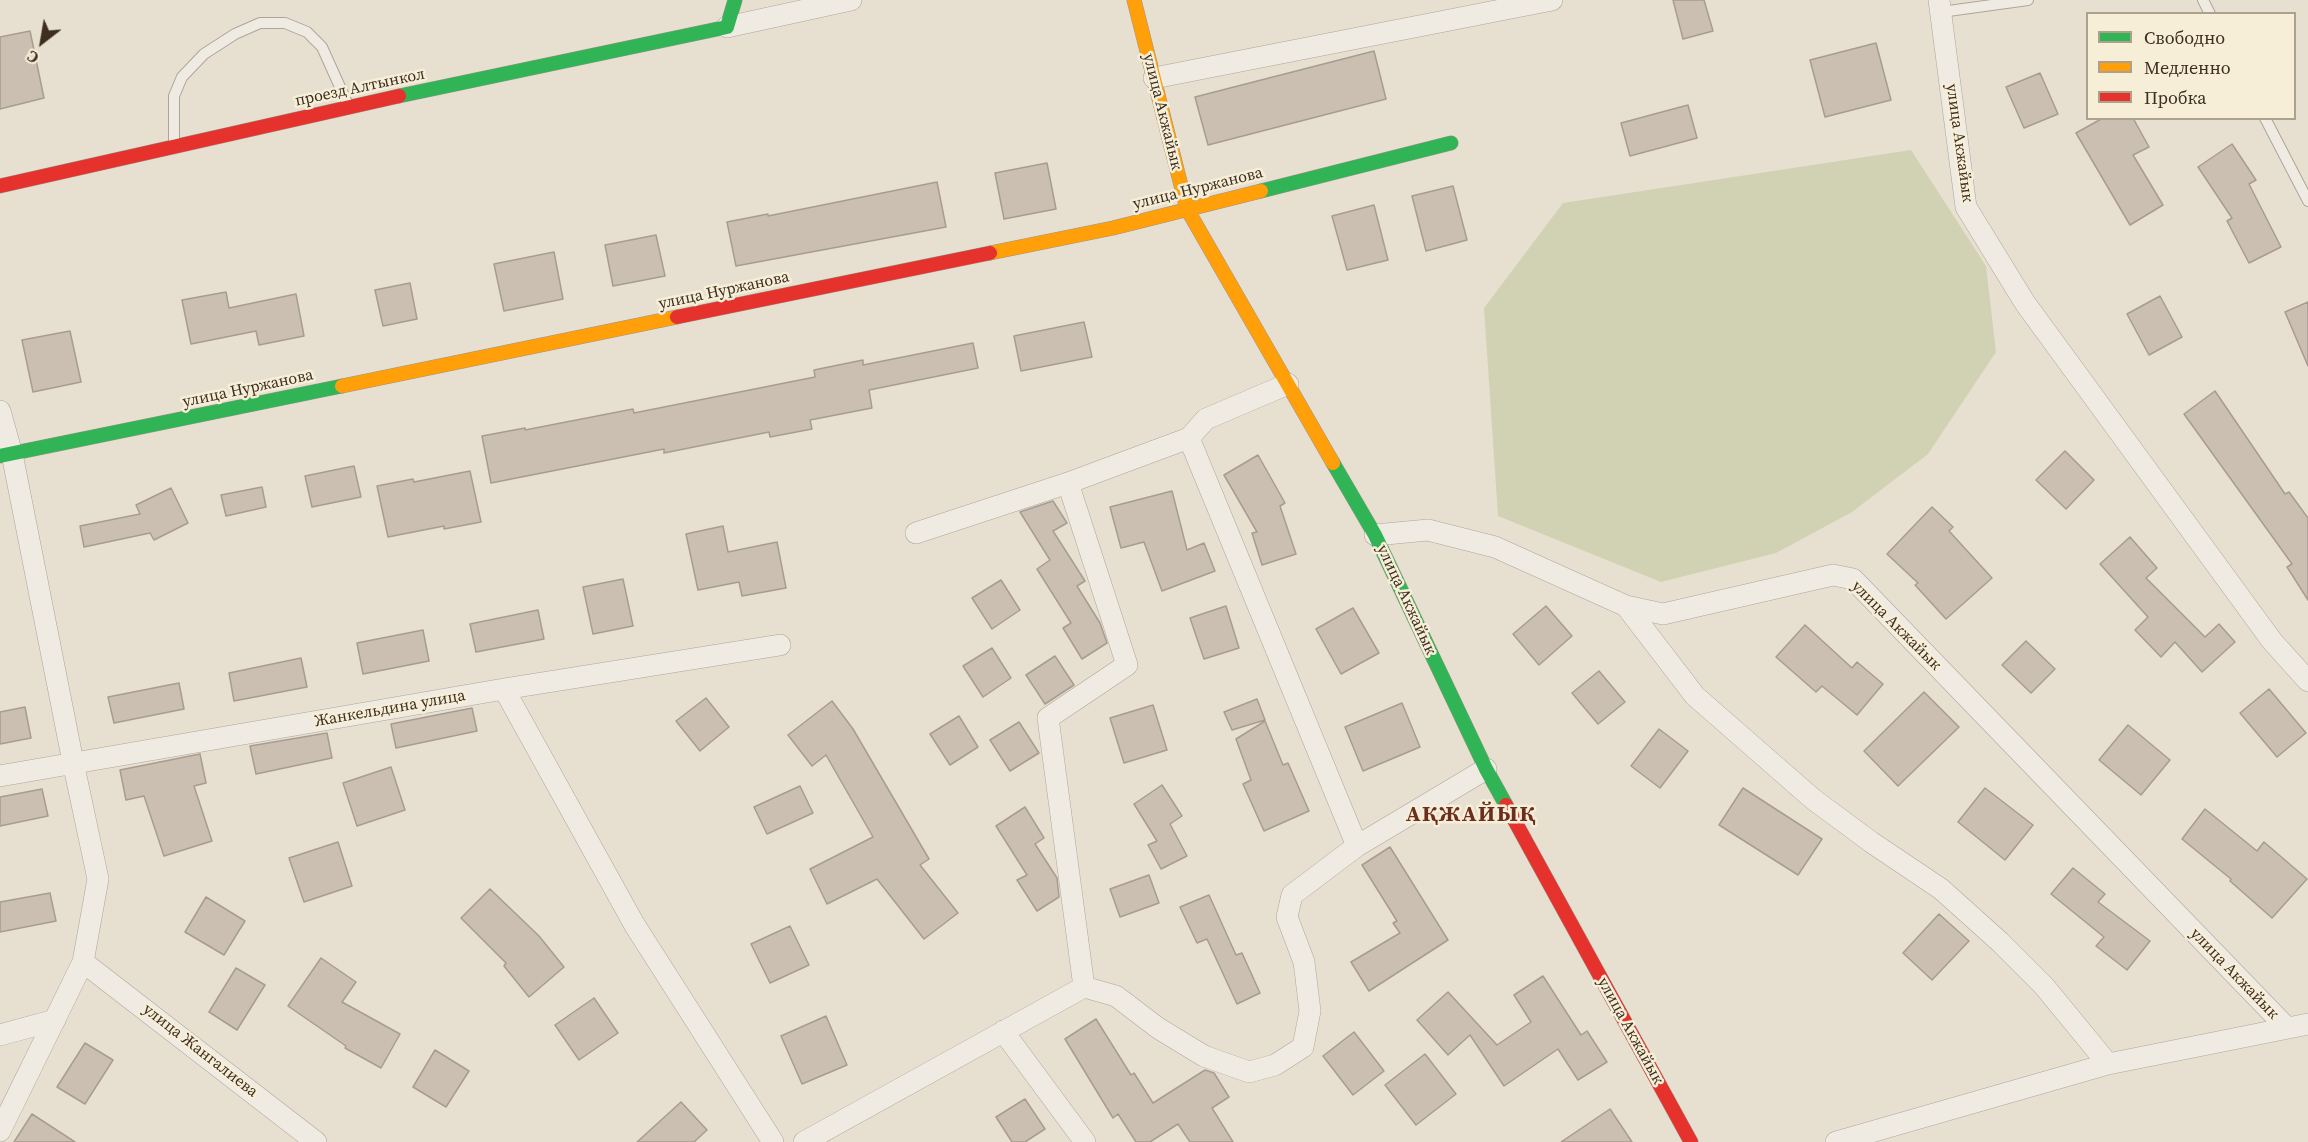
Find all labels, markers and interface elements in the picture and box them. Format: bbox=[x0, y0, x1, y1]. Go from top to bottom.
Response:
north arrow bbox=[12, 12, 72, 72]
legend bbox=[2086, 12, 2296, 120]
text: Свободно bbox=[2144, 25, 2225, 50]
text: С bbox=[23, 45, 43, 69]
street label: улица Акжайык bbox=[1138, 52, 1186, 172]
text: Медленно bbox=[2144, 55, 2231, 80]
street label: проезд Алтынкол bbox=[293, 65, 427, 111]
street label: улица Акжайык bbox=[1941, 83, 1977, 203]
text: Пробка bbox=[2144, 85, 2206, 110]
street label: улица Нуржанова bbox=[1131, 164, 1265, 214]
street label: улица Нуржанова bbox=[657, 268, 791, 314]
street label: улица Нуржанова bbox=[181, 366, 315, 412]
street label: улица Акжайык bbox=[1372, 542, 1440, 658]
street label: улица Акжайык bbox=[1847, 577, 1945, 675]
street label: Жанкельдина улица bbox=[313, 686, 467, 732]
district label: АҚЖАЙЫҚ bbox=[1406, 802, 1536, 828]
street label: улица Акжайык bbox=[2186, 924, 2282, 1024]
street label: улица Акжайык bbox=[1593, 974, 1667, 1088]
street label: улица Жангалиева bbox=[139, 1000, 261, 1102]

